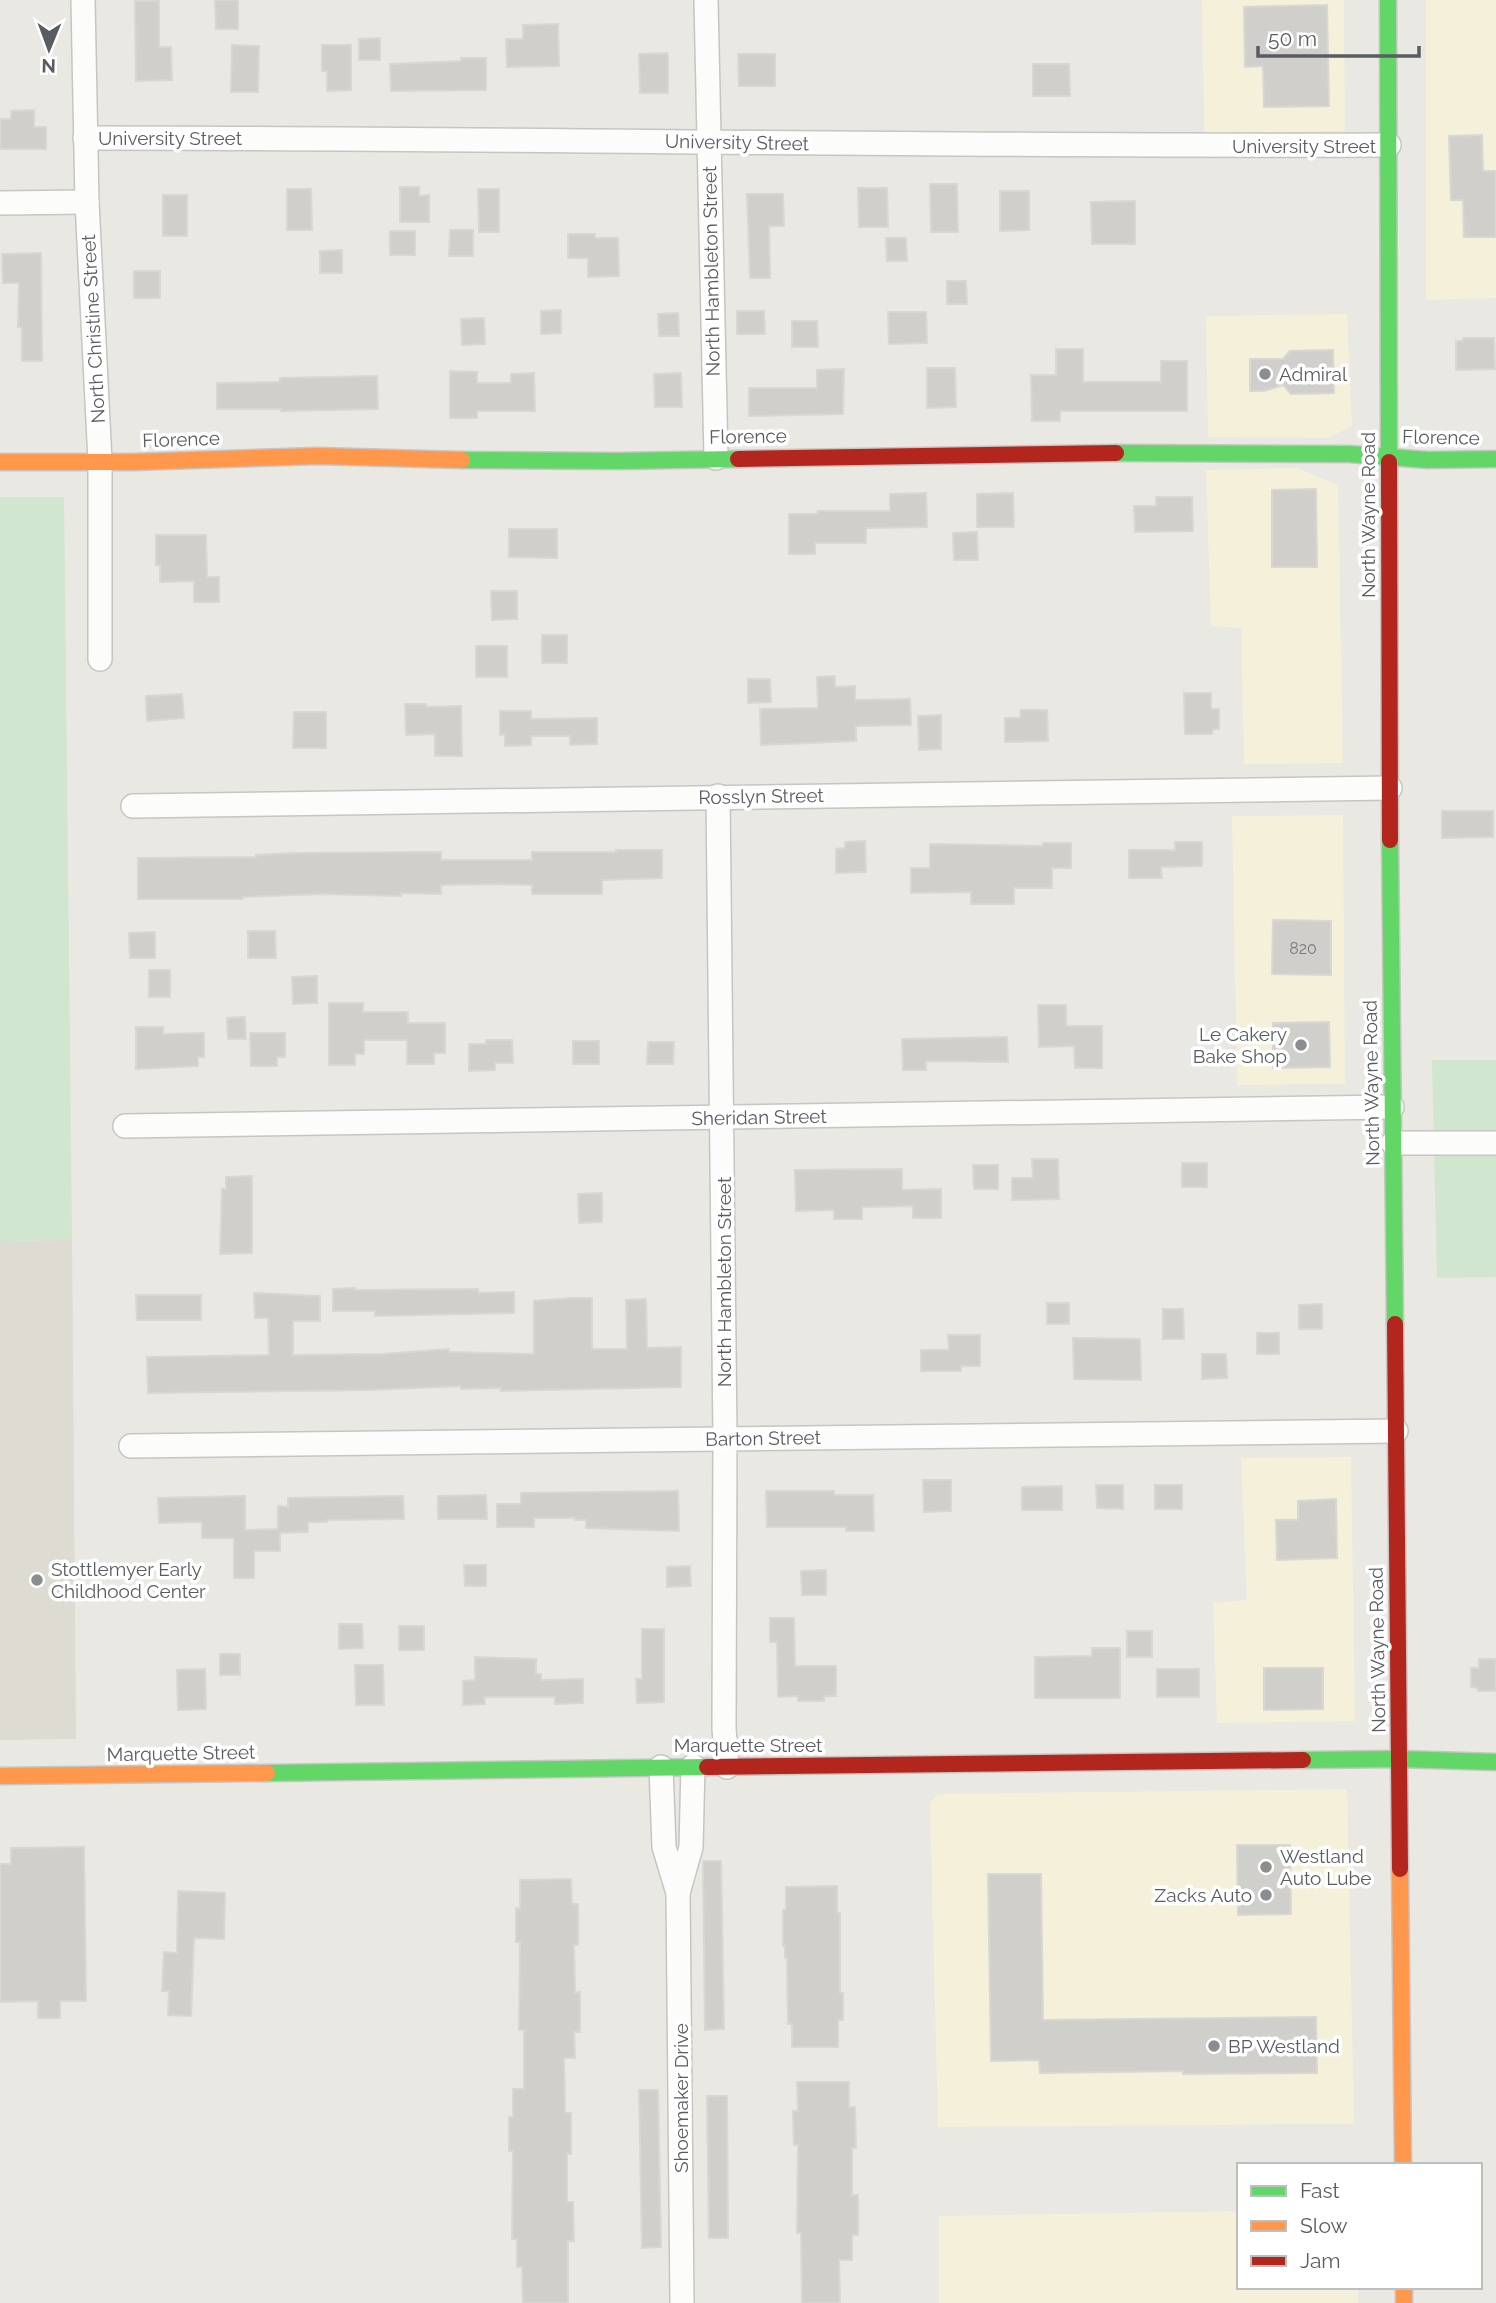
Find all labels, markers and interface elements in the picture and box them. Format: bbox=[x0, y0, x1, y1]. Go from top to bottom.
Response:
north arrow bbox=[14, 14, 84, 84]
scale bar bbox=[1258, 14, 1419, 58]
text: 50 m bbox=[1268, 26, 1317, 51]
text: N bbox=[41, 55, 56, 77]
street label: University Street bbox=[98, 127, 243, 149]
street label: University Street bbox=[665, 130, 810, 154]
street label: University Street bbox=[1232, 135, 1377, 157]
street label: North Hambleton Street bbox=[698, 165, 724, 376]
street label: North Christine Street bbox=[77, 233, 109, 424]
place label: Admiral bbox=[1279, 363, 1348, 385]
marker: Admiral bbox=[1257, 366, 1273, 382]
street label: Florence bbox=[709, 424, 787, 448]
street label: Florence bbox=[1402, 425, 1480, 449]
street label: Florence bbox=[142, 427, 220, 451]
street label: North Wayne Road bbox=[1357, 432, 1379, 598]
street label: Rosslyn Street bbox=[698, 784, 825, 808]
house number: 820 bbox=[1289, 939, 1317, 958]
street label: North Wayne Road bbox=[1359, 1000, 1383, 1166]
place label: Le Cakery Bake Shop bbox=[1193, 1023, 1287, 1067]
marker: Le Cakery Bake Shop bbox=[1293, 1037, 1309, 1053]
street label: Sheridan Street bbox=[691, 1105, 827, 1129]
street label: North Hambleton Street bbox=[713, 1176, 735, 1387]
street label: Barton Street bbox=[705, 1426, 822, 1450]
place label: Stottlemyer Early Childhood Center bbox=[51, 1558, 206, 1602]
street label: North Wayne Road bbox=[1365, 1567, 1389, 1733]
marker: Stottlemyer Early Childhood Center bbox=[29, 1572, 45, 1588]
street label: Marquette Street bbox=[674, 1734, 823, 1756]
street label: Marquette Street bbox=[106, 1741, 256, 1765]
place label: Westland Auto Lube bbox=[1280, 1845, 1371, 1889]
marker: Westland Auto Lube bbox=[1258, 1859, 1274, 1875]
place label: Zacks Auto bbox=[1154, 1884, 1252, 1906]
marker: Zacks Auto bbox=[1258, 1887, 1274, 1903]
street label: Shoemaker Drive bbox=[670, 2023, 692, 2173]
place label: BP Westland bbox=[1228, 2035, 1340, 2057]
marker: BP Westland bbox=[1206, 2038, 1222, 2054]
legend bbox=[1237, 2163, 1482, 2289]
text: Fast bbox=[1300, 2178, 1340, 2203]
text: Slow bbox=[1300, 2213, 1348, 2238]
text: Jam bbox=[1300, 2248, 1341, 2273]

